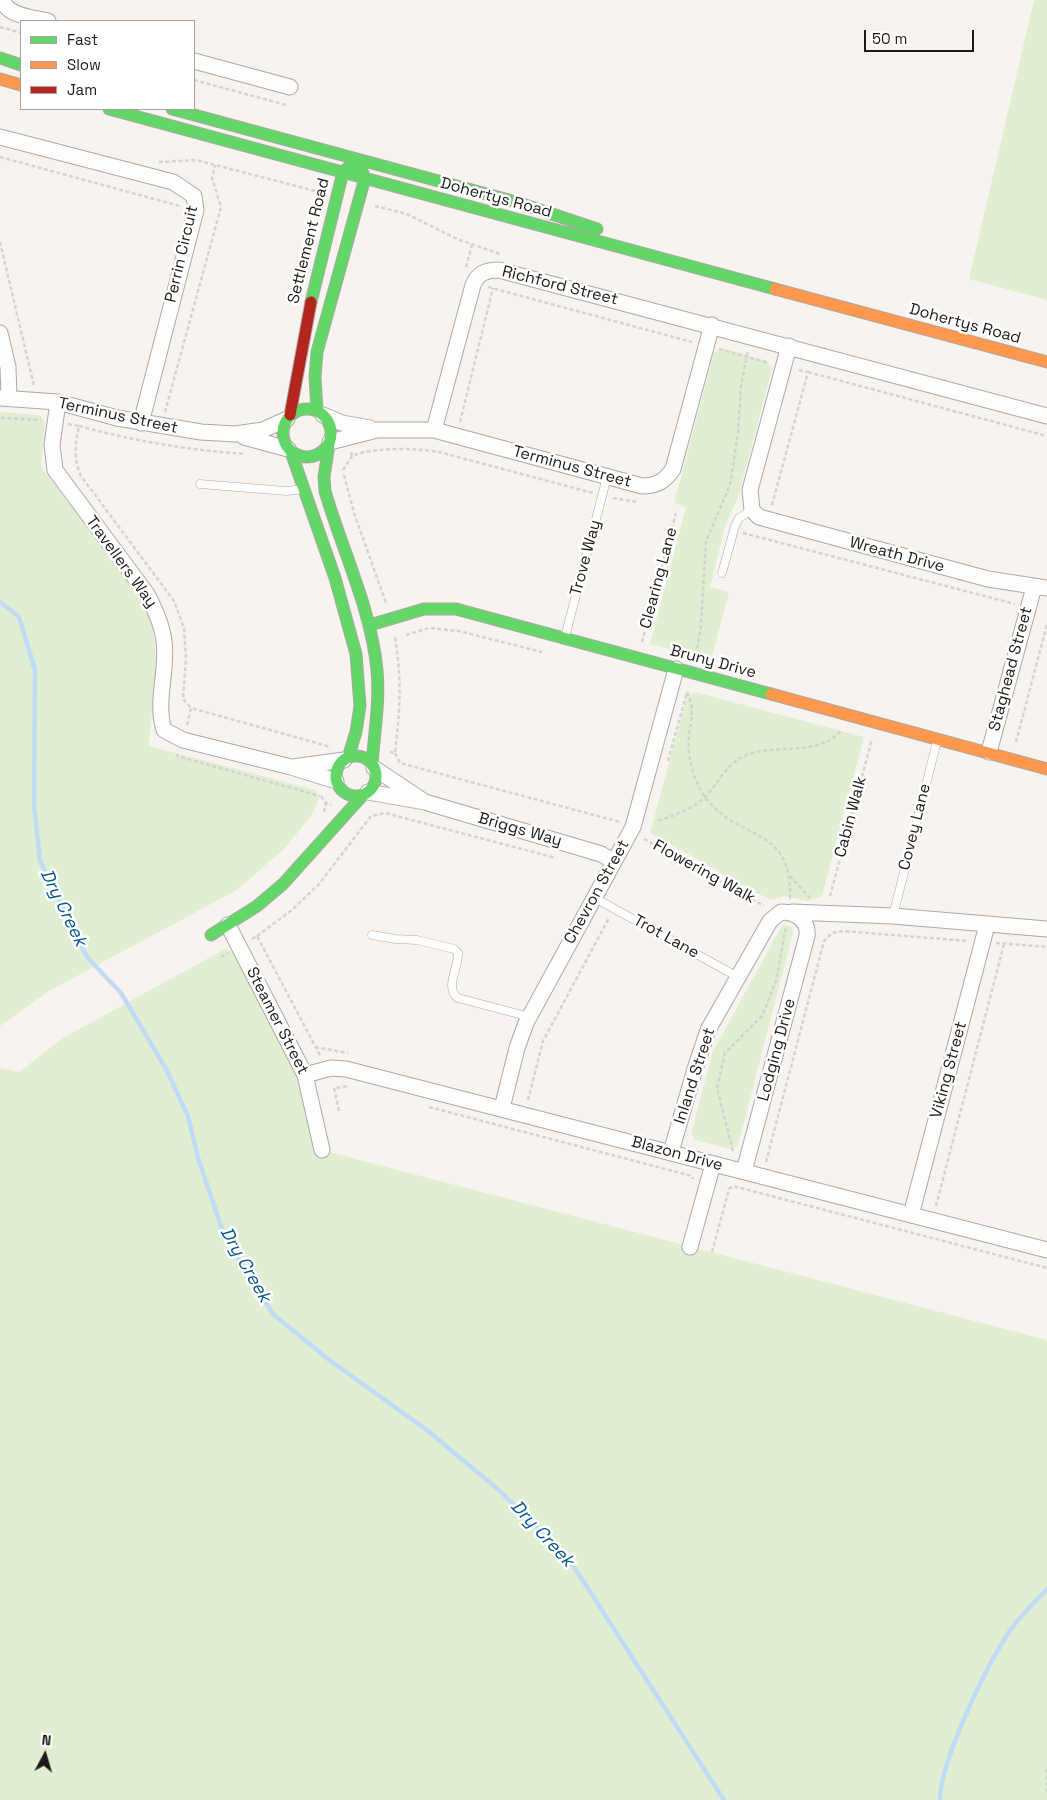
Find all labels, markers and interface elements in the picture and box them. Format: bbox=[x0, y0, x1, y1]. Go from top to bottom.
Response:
legend bbox=[20, 20, 195, 110]
scale bar bbox=[867, 20, 977, 52]
text: 50 m bbox=[872, 29, 907, 48]
text: Fast bbox=[67, 30, 98, 49]
text: Slow bbox=[67, 55, 101, 74]
text: Jam bbox=[67, 80, 97, 99]
street label: Dohertys Road bbox=[438, 174, 554, 222]
street label: Settlement Road bbox=[284, 176, 334, 306]
street label: Perrin Circuit bbox=[161, 203, 203, 305]
street label: Richford Street bbox=[500, 262, 620, 310]
street label: Dohertys Road bbox=[907, 300, 1023, 348]
street label: Terminus Street bbox=[56, 394, 180, 438]
street label: Terminus Street bbox=[511, 442, 633, 492]
street label: Travellers Way bbox=[81, 512, 161, 612]
street label: Trove Way bbox=[567, 518, 605, 598]
street label: Clearing Lane bbox=[636, 525, 682, 631]
street label: Wreath Drive bbox=[847, 533, 947, 577]
street label: Staghead Street bbox=[985, 605, 1037, 733]
street label: Bruny Drive bbox=[668, 641, 758, 683]
street label: Cabin Walk bbox=[831, 774, 871, 860]
street label: Covey Lane bbox=[895, 782, 935, 872]
street label: Briggs Way bbox=[476, 809, 564, 851]
street label: Chevron Street bbox=[560, 836, 634, 948]
street label: Flowering Walk bbox=[649, 836, 759, 908]
water label: Dry Creek bbox=[35, 866, 91, 950]
street label: Trot Lane bbox=[630, 911, 702, 963]
street label: Steamer Street bbox=[242, 964, 312, 1078]
street label: Lodging Drive bbox=[754, 997, 800, 1103]
street label: Viking Street bbox=[927, 1019, 971, 1121]
street label: Inland Street bbox=[670, 1026, 720, 1126]
street label: Blazon Drive bbox=[629, 1133, 725, 1175]
water label: Dry Creek bbox=[215, 1223, 275, 1307]
water label: Dry Creek bbox=[506, 1496, 578, 1572]
north arrow bbox=[20, 1730, 70, 1780]
text: N bbox=[41, 1731, 52, 1750]

